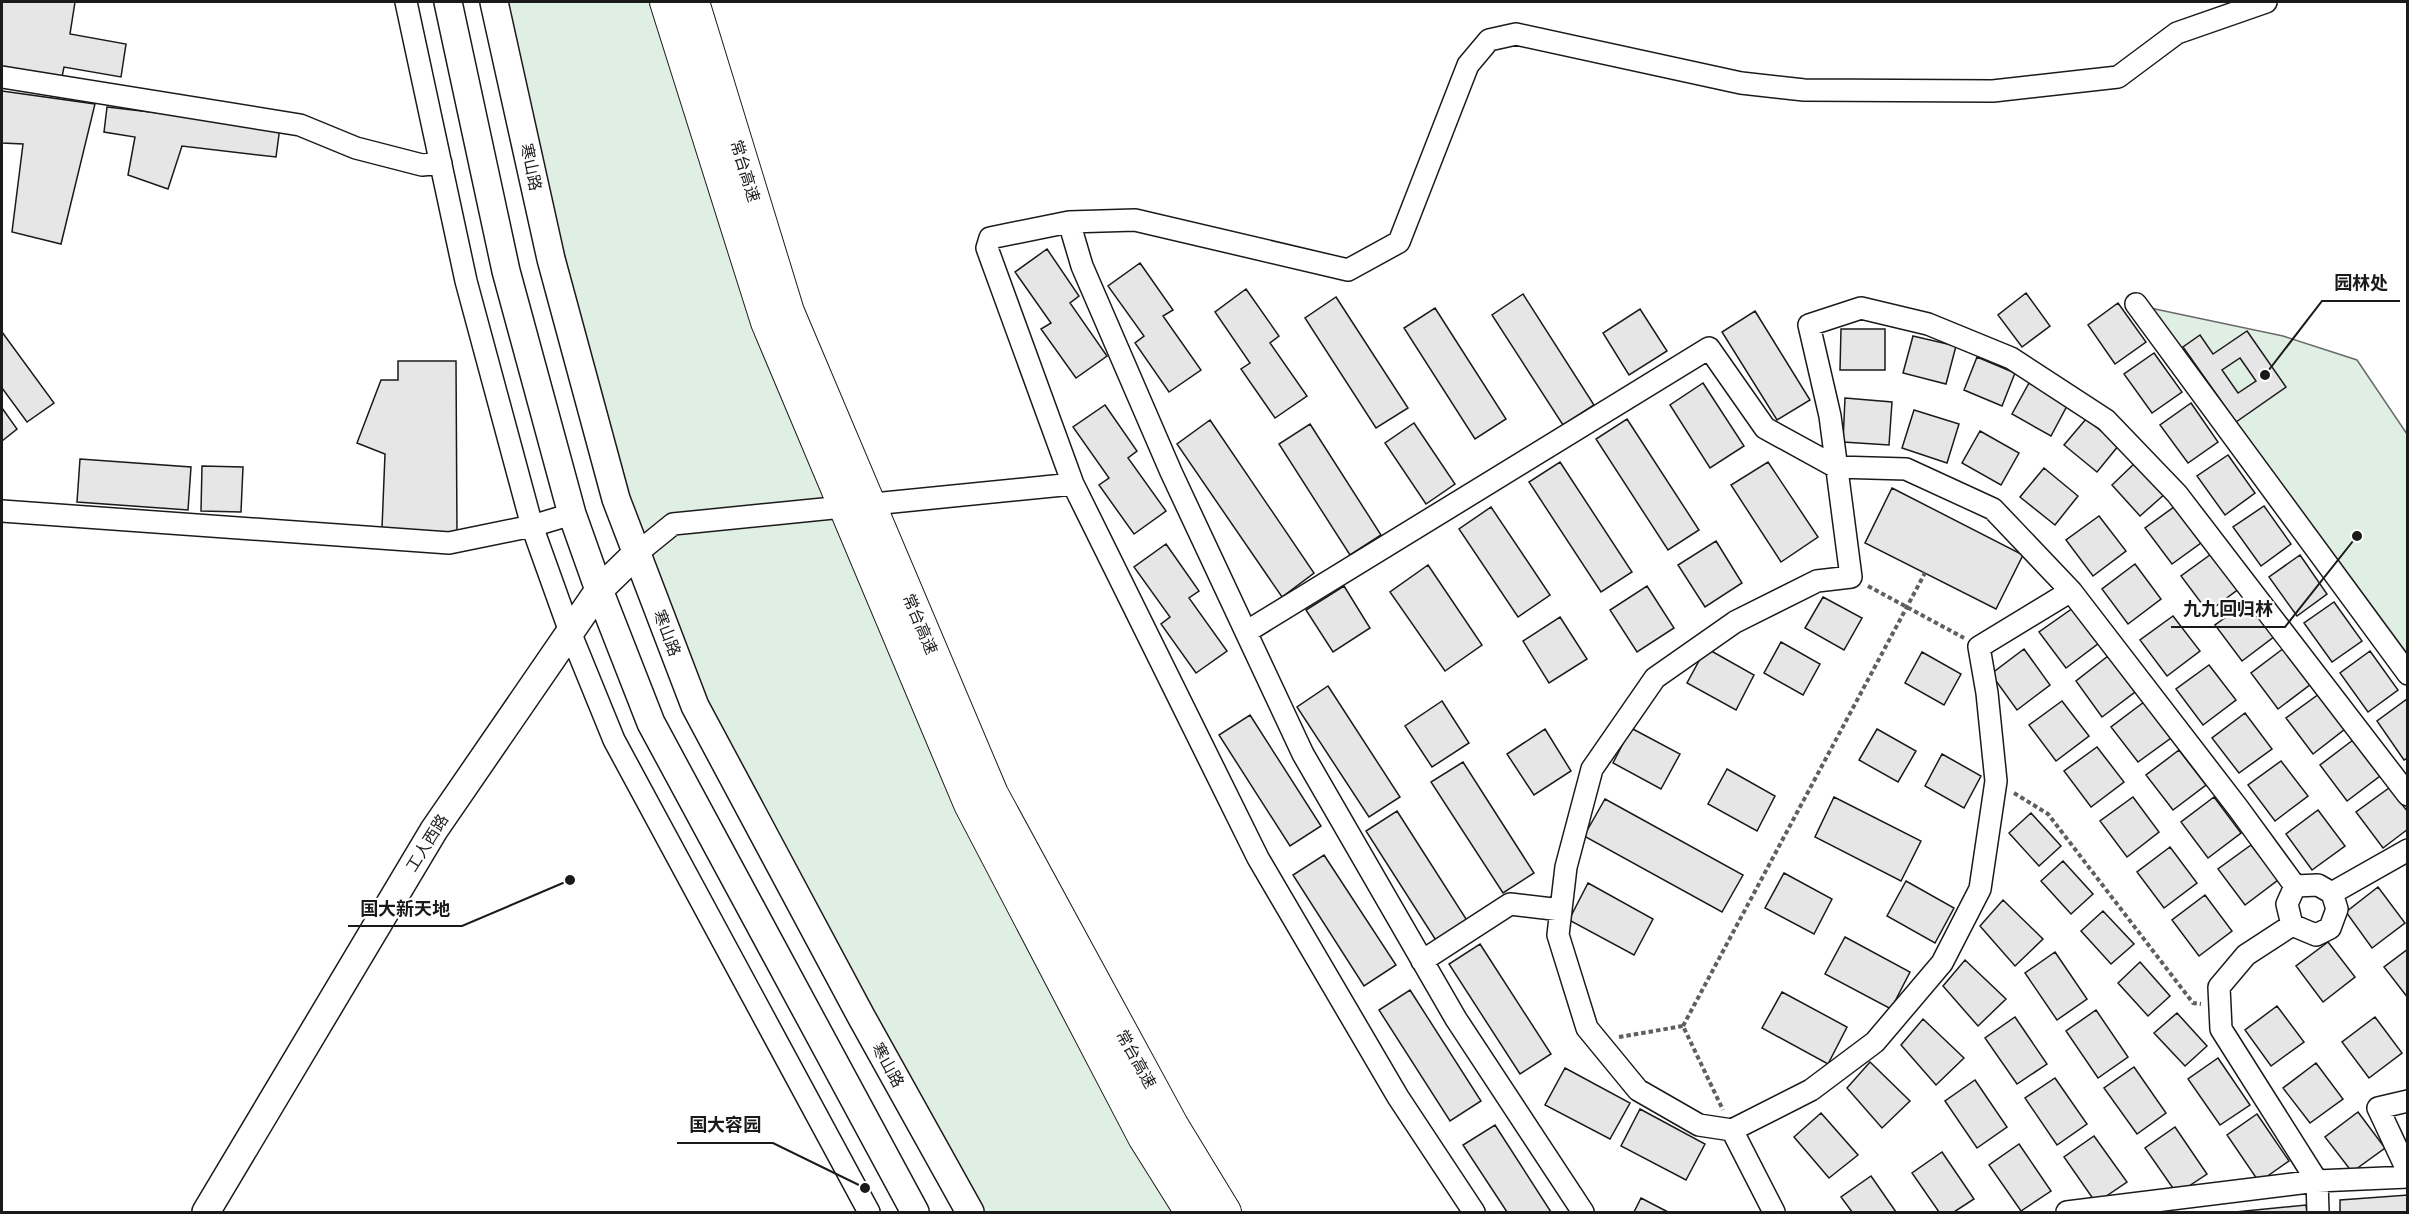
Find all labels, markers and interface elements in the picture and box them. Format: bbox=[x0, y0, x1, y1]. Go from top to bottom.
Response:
street label: 常台高速 bbox=[727, 138, 763, 204]
street label: 寒山路 bbox=[517, 142, 545, 192]
callout: 园林处 bbox=[2322, 265, 2400, 301]
text: 园林处 bbox=[2334, 272, 2388, 294]
street label: 常台高速 bbox=[899, 591, 941, 657]
callout: 九九回归林 bbox=[2171, 591, 2285, 627]
text: 九九回归林 bbox=[2183, 598, 2273, 620]
street label: 寒山路 bbox=[650, 607, 684, 659]
street label: 工人西路 bbox=[402, 811, 452, 875]
callout: 国大新天地 bbox=[348, 890, 462, 926]
text: 国大新天地 bbox=[360, 898, 450, 920]
street label: 常台高速 bbox=[1112, 1026, 1160, 1092]
street label: 寒山路 bbox=[868, 1039, 908, 1091]
callout: 国大容园 bbox=[677, 1107, 773, 1143]
text: 国大容园 bbox=[689, 1114, 761, 1136]

